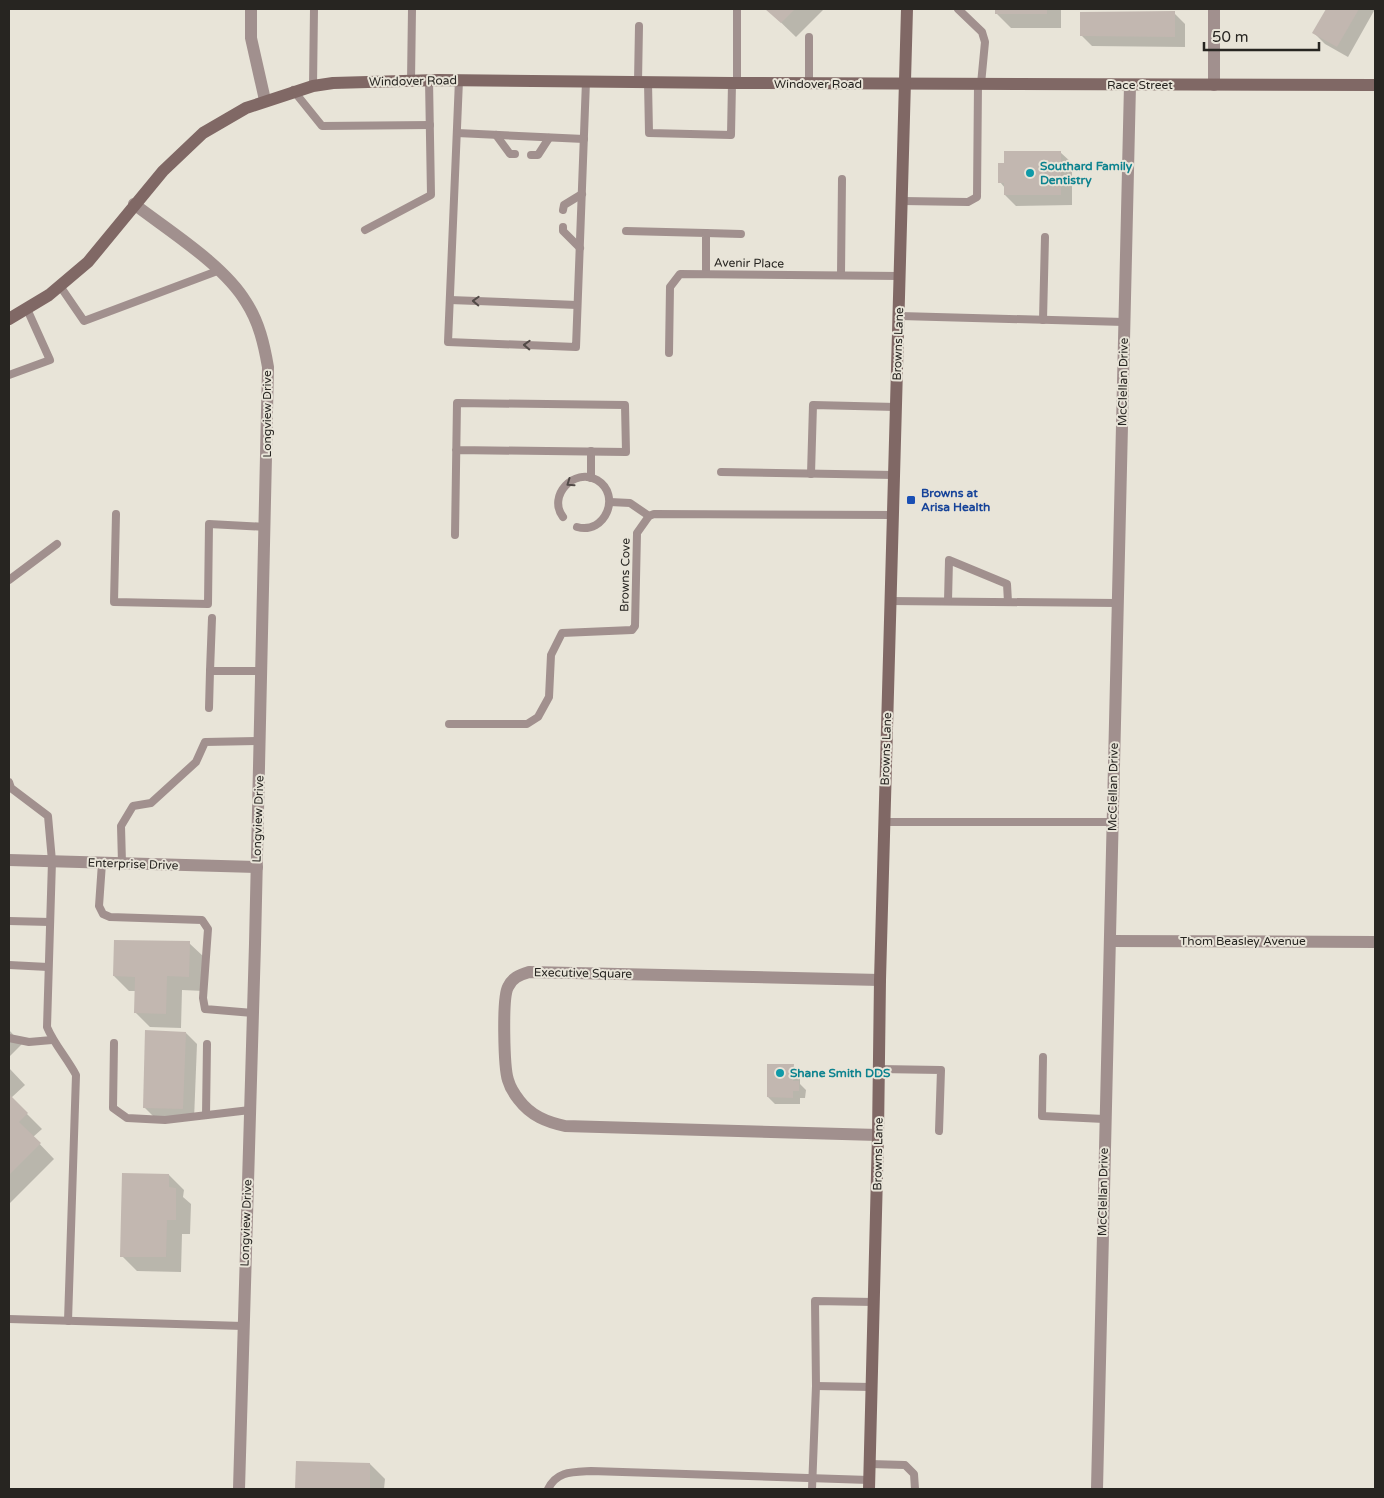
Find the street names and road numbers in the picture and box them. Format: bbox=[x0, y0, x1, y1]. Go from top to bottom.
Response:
street label: Windover Road bbox=[369, 73, 457, 89]
street label: Windover Road bbox=[774, 77, 862, 91]
street label: Race Street bbox=[1107, 78, 1173, 92]
street label: Avenir Place bbox=[714, 255, 785, 271]
street label: Browns Lane bbox=[890, 307, 906, 381]
street label: McClellan Drive bbox=[1115, 337, 1131, 426]
street label: Longview Drive bbox=[260, 370, 274, 458]
street label: Browns Cove bbox=[617, 538, 633, 612]
street label: Browns Lane bbox=[878, 712, 894, 786]
street label: McClellan Drive bbox=[1105, 742, 1121, 831]
street label: Longview Drive bbox=[249, 775, 267, 863]
street label: Enterprise Drive bbox=[87, 855, 179, 873]
street label: Thom Beasley Avenue bbox=[1180, 934, 1306, 948]
street label: Executive Square bbox=[534, 965, 633, 981]
street label: Browns Lane bbox=[870, 1117, 886, 1191]
street label: McClellan Drive bbox=[1095, 1147, 1111, 1236]
street label: Longview Drive bbox=[237, 1179, 255, 1267]

